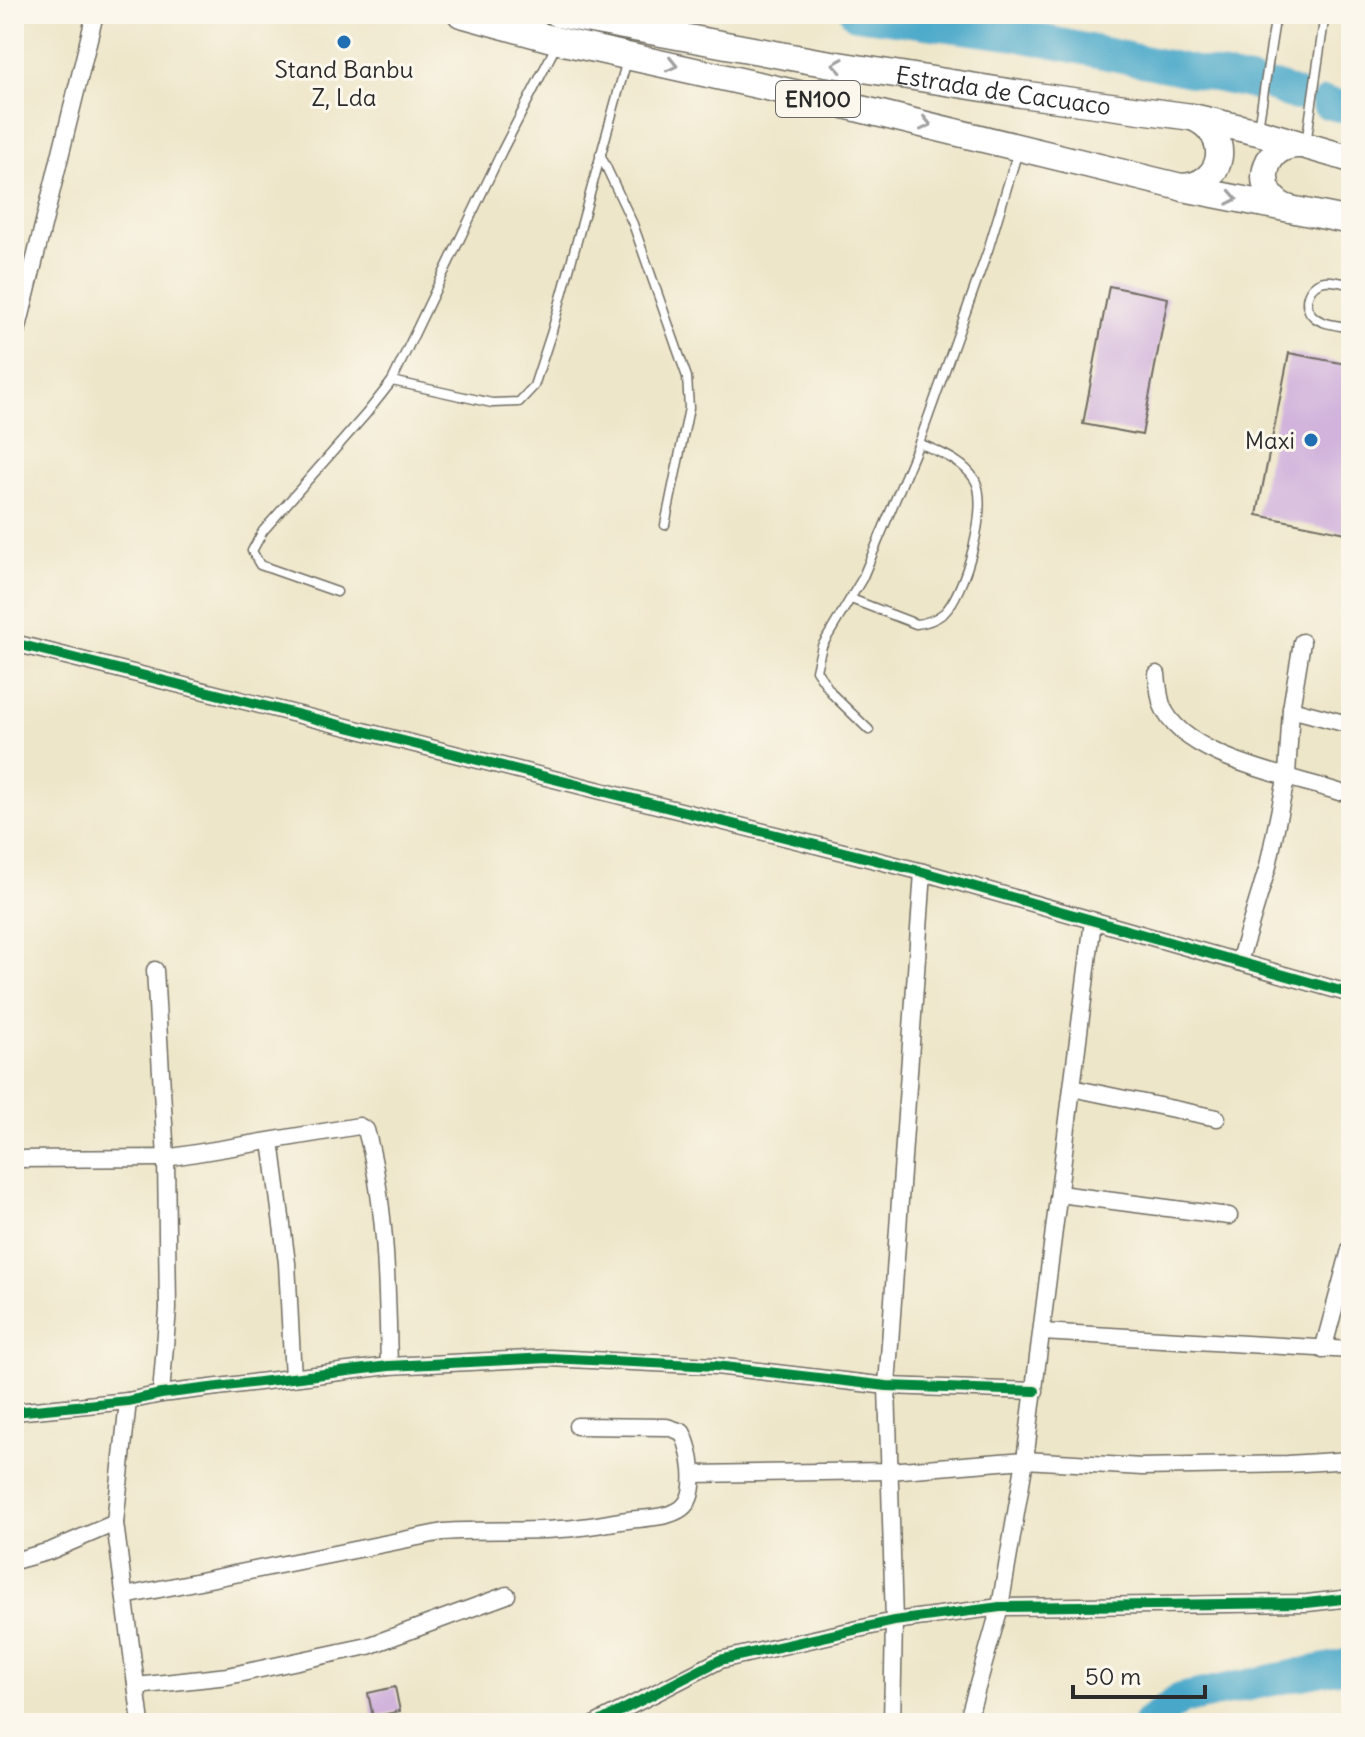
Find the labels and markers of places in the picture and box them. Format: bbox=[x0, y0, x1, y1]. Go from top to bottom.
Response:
marker: Stand Banbu Z, Lda bbox=[335, 33, 353, 51]
place label: Stand Banbu Z, Lda bbox=[274, 54, 414, 112]
place label: Maxi bbox=[1245, 425, 1295, 455]
marker: Maxi bbox=[1302, 431, 1320, 449]

